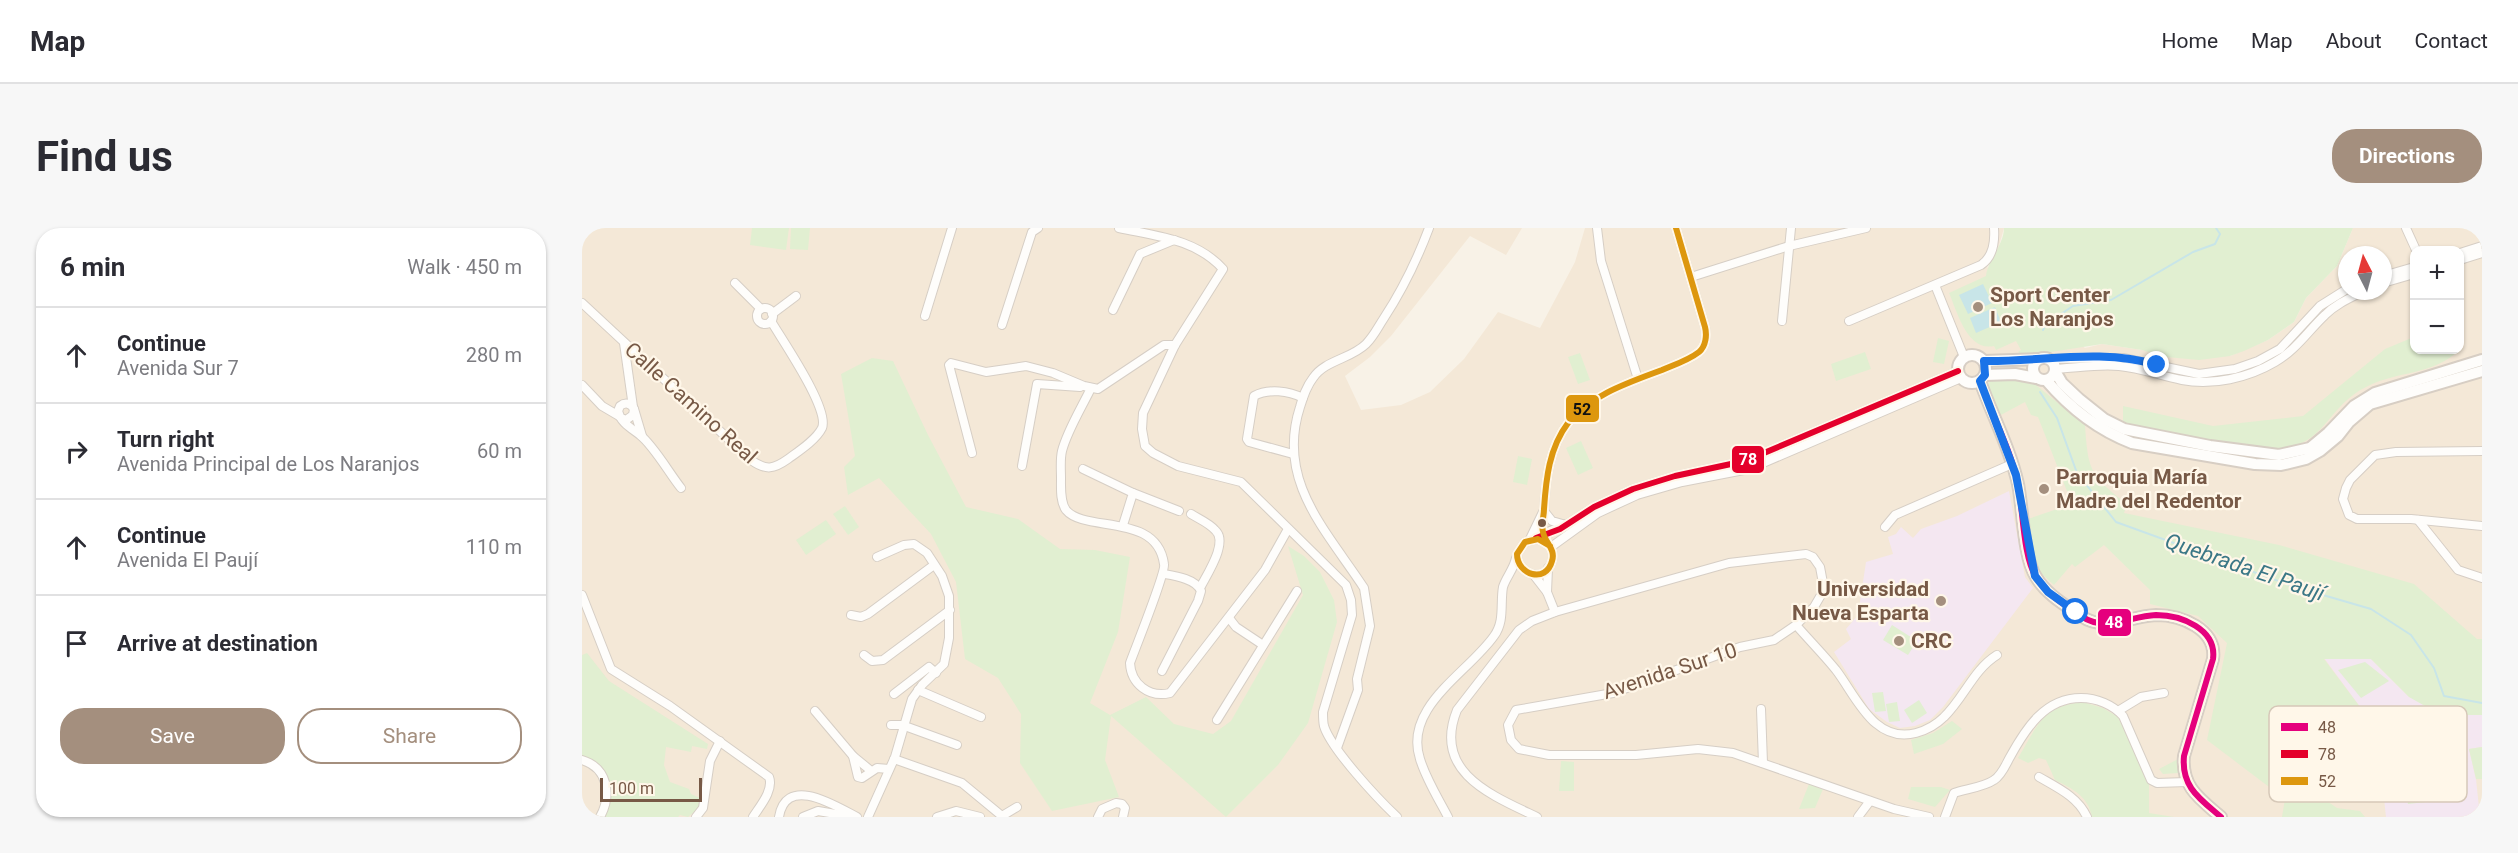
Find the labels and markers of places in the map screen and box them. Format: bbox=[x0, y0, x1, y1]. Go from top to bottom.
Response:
place label: Sport Center Los Naranjos bbox=[1990, 283, 2114, 331]
marker: Sport Center Los Naranjos bbox=[1971, 300, 1985, 314]
place label: Parroquia María Madre del Redentor bbox=[2056, 465, 2242, 513]
marker: Parroquia María Madre del Redentor bbox=[2037, 482, 2051, 496]
unlabelled marker bbox=[1536, 517, 1548, 529]
place label: Universidad Nueva Esparta bbox=[1792, 577, 1929, 625]
marker: Universidad Nueva Esparta bbox=[1934, 594, 1948, 608]
place label: CRC bbox=[1911, 629, 1952, 653]
marker: CRC bbox=[1892, 634, 1906, 648]

